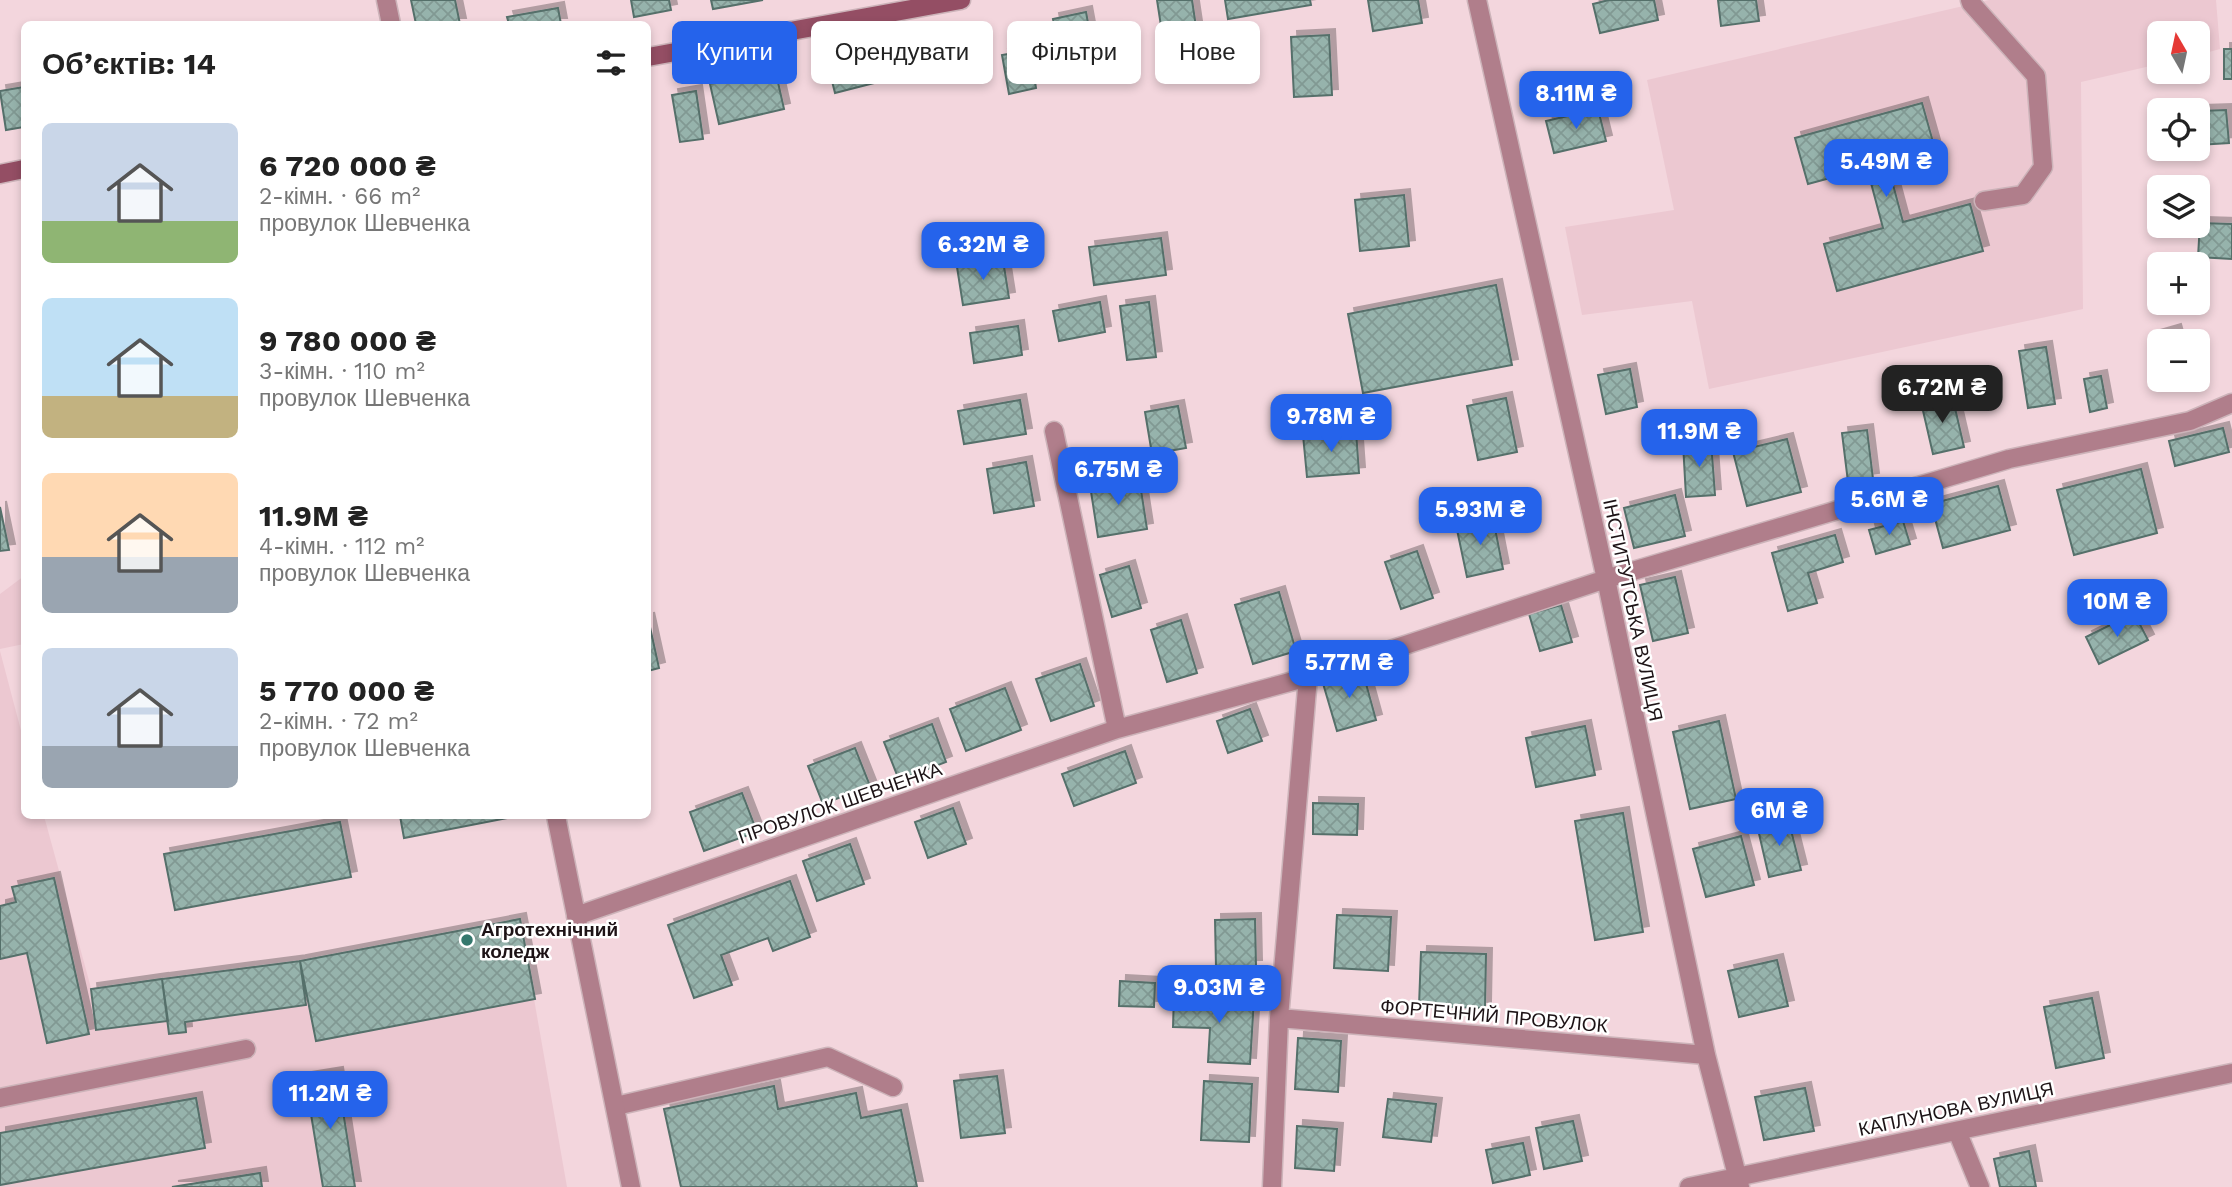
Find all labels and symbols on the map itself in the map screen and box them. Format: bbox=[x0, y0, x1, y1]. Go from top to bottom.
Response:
north arrow bbox=[2147, 21, 2210, 84]
pin: 8.11M ₴ bbox=[1511, 72, 1641, 131]
pin: 5.49M ₴ bbox=[1821, 140, 1951, 199]
pin: 6.32M ₴ bbox=[918, 222, 1048, 282]
pin: 6.72M ₴ bbox=[1877, 366, 2007, 425]
pin: 9.78M ₴ bbox=[1266, 394, 1396, 454]
pin: 11.9M ₴ bbox=[1634, 410, 1764, 469]
pin: 6.75M ₴ bbox=[1053, 448, 1183, 507]
pin: 5.6M ₴ bbox=[1832, 477, 1946, 537]
pin: 5.93M ₴ bbox=[1415, 488, 1545, 547]
street label: ІНСТИТУТСЬКА ВУЛИЦЯ bbox=[1598, 497, 1668, 723]
pin: 10M ₴ bbox=[2068, 580, 2166, 639]
pin: 5.77M ₴ bbox=[1284, 640, 1414, 700]
street label: ПРОВУЛОК ШЕВЧЕНКА bbox=[735, 757, 945, 849]
pin: 6M ₴ bbox=[1738, 788, 1820, 848]
place label: Агротехнічний коледж bbox=[481, 918, 618, 963]
marker: Агротехнічний коледж bbox=[459, 932, 475, 948]
pin: 9.03M ₴ bbox=[1154, 965, 1284, 1025]
street label: ФОРТЕЧНИЙ ПРОВУЛОК bbox=[1379, 995, 1609, 1037]
pin: 11.2M ₴ bbox=[265, 1072, 395, 1131]
street label: КАПЛУНОВА ВУЛИЦЯ bbox=[1856, 1077, 2056, 1141]

